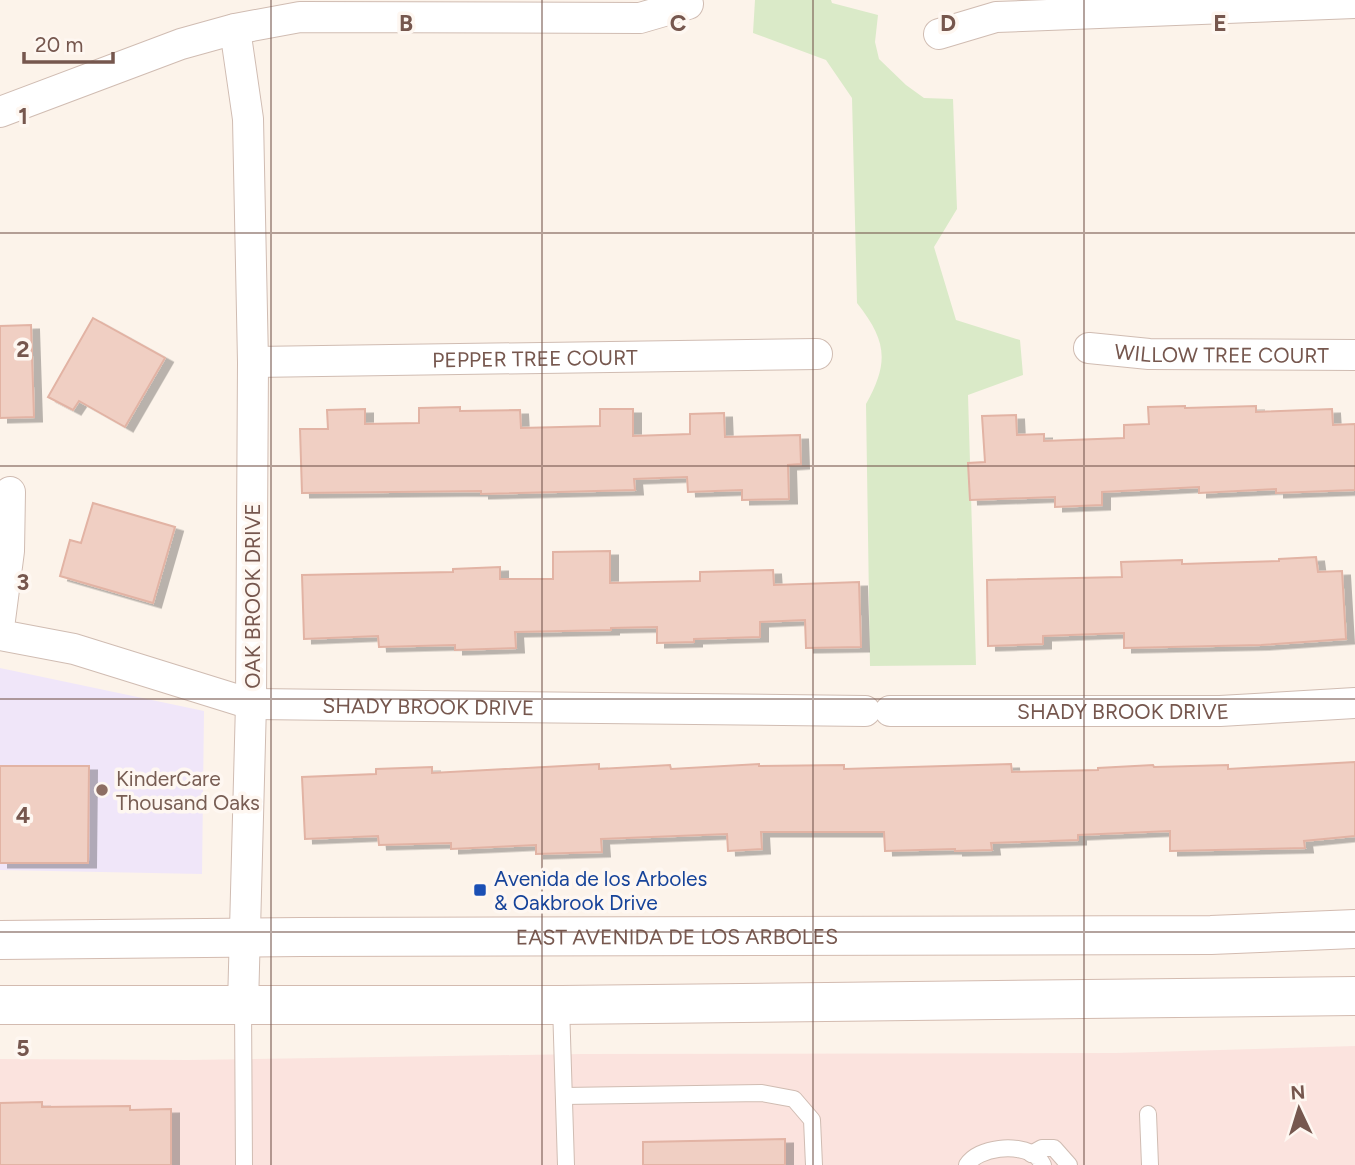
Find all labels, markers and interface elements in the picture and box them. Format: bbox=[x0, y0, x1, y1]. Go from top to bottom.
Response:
text: B bbox=[399, 9, 413, 37]
text: C bbox=[670, 9, 687, 37]
text: D bbox=[940, 9, 956, 37]
text: E bbox=[1213, 9, 1227, 37]
scale bar bbox=[24, 21, 114, 65]
text: 20 m bbox=[35, 32, 83, 57]
text: 1 bbox=[18, 102, 28, 130]
text: 2 bbox=[16, 335, 30, 363]
street label: WILLOW TREE COURT bbox=[1113, 338, 1329, 367]
street label: PEPPER TREE COURT bbox=[432, 344, 638, 372]
street label: OAK BROOK DRIVE bbox=[240, 503, 265, 689]
text: 3 bbox=[17, 568, 29, 596]
street label: SHADY BROOK DRIVE bbox=[322, 692, 534, 720]
street label: SHADY BROOK DRIVE bbox=[1017, 698, 1230, 724]
place label: KinderCare Thousand Oaks bbox=[116, 766, 260, 815]
marker: KinderCare Thousand Oaks bbox=[94, 782, 110, 798]
text: 4 bbox=[16, 801, 30, 829]
place label: Avenida de los Arboles & Oakbrook Drive bbox=[494, 866, 707, 915]
marker: Avenida de los Arboles & Oakbrook Drive bbox=[472, 882, 488, 898]
street label: EAST AVENIDA DE LOS ARBOLES bbox=[516, 923, 838, 949]
text: 5 bbox=[16, 1034, 30, 1062]
north arrow bbox=[1264, 1074, 1334, 1144]
text: N bbox=[1290, 1081, 1306, 1105]

